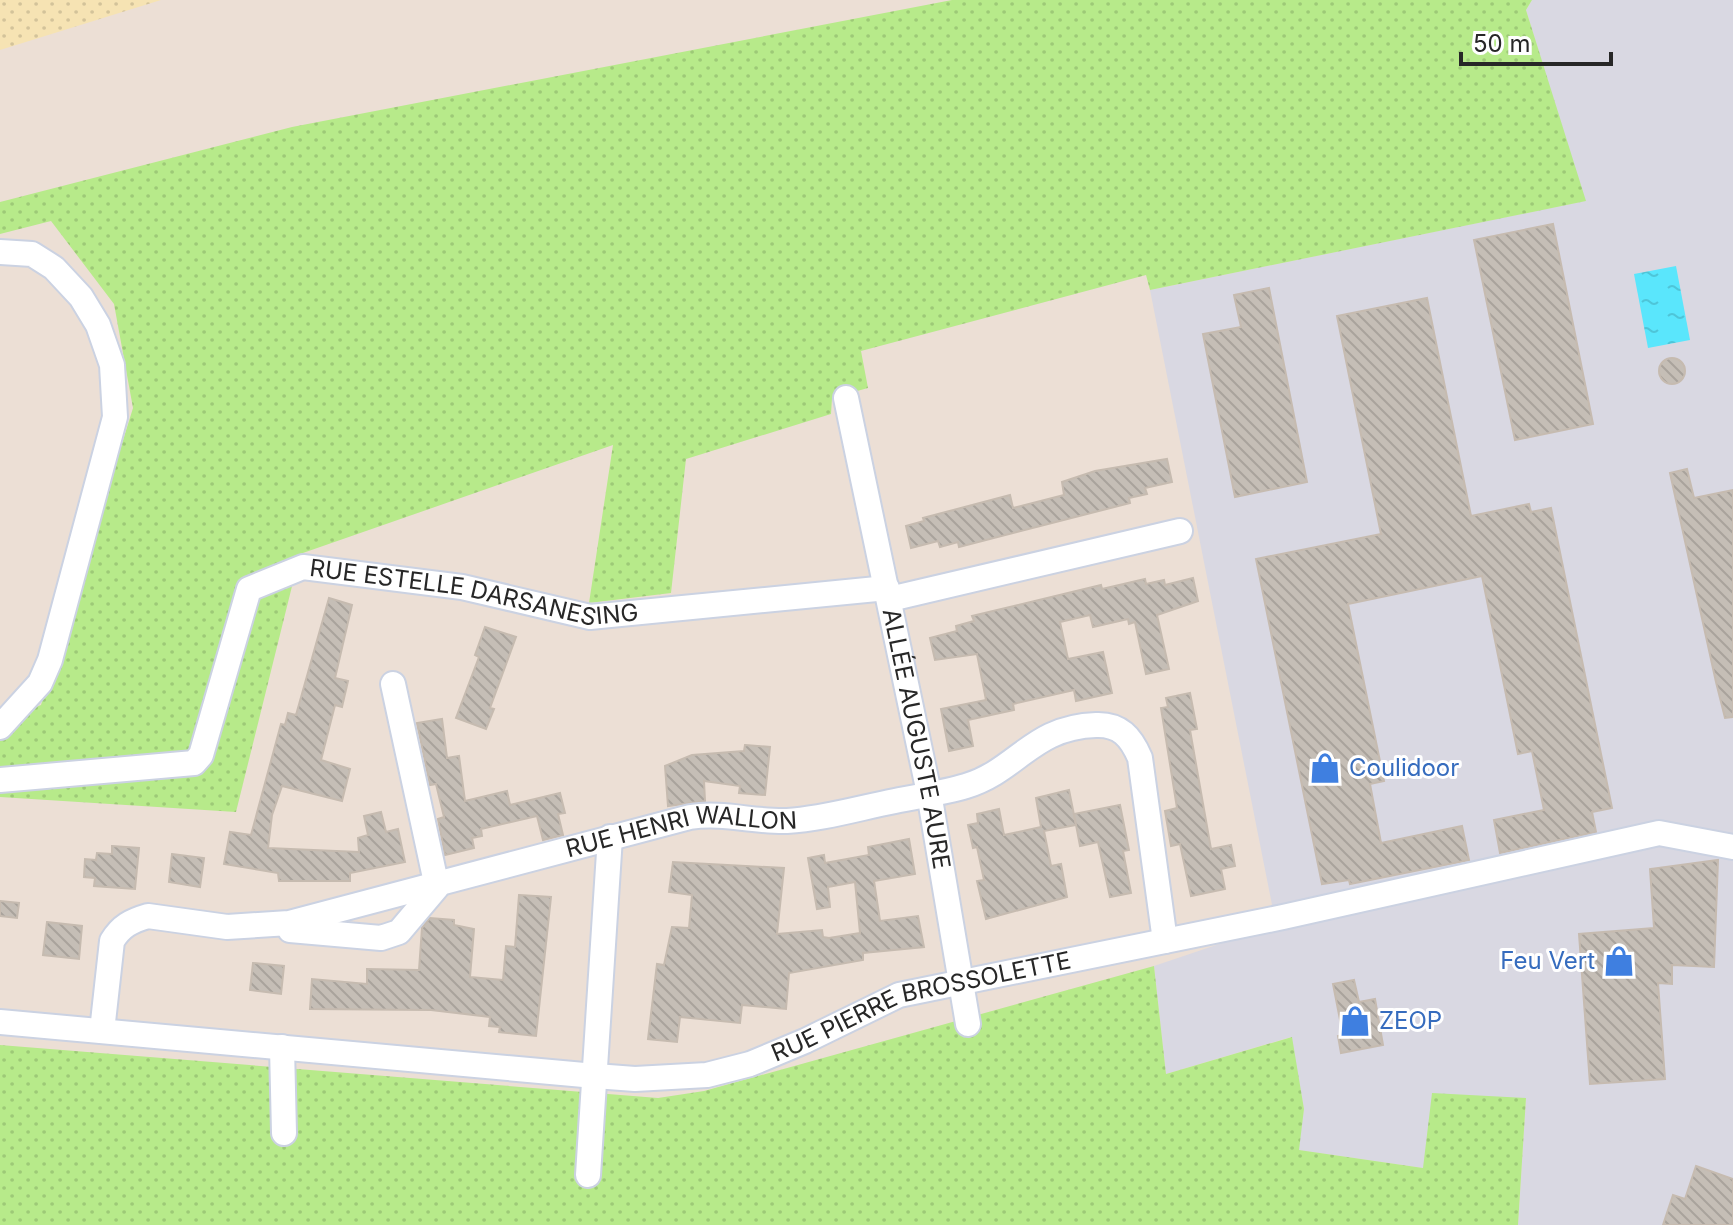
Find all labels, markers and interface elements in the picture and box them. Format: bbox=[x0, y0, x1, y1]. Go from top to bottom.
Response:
scale bar bbox=[1461, 16, 1611, 66]
text: 50 m bbox=[1473, 29, 1531, 58]
street label: RUE ESTELLE DARSANESING bbox=[308, 553, 640, 632]
street label: ALLÉE AUGUSTE AURE bbox=[877, 606, 957, 871]
shop icon: Coulidoor bbox=[1308, 751, 1342, 785]
place label: Coulidoor bbox=[1349, 753, 1459, 782]
street label: RUE HENRI WALLON bbox=[562, 800, 798, 863]
shop icon: Feu Vert bbox=[1602, 944, 1636, 978]
street label: RUE PIERRE BROSSOLETTE bbox=[767, 945, 1073, 1067]
place label: Feu Vert bbox=[1500, 946, 1595, 975]
shop icon: ZEOP bbox=[1338, 1004, 1372, 1038]
place label: ZEOP bbox=[1379, 1006, 1442, 1035]

